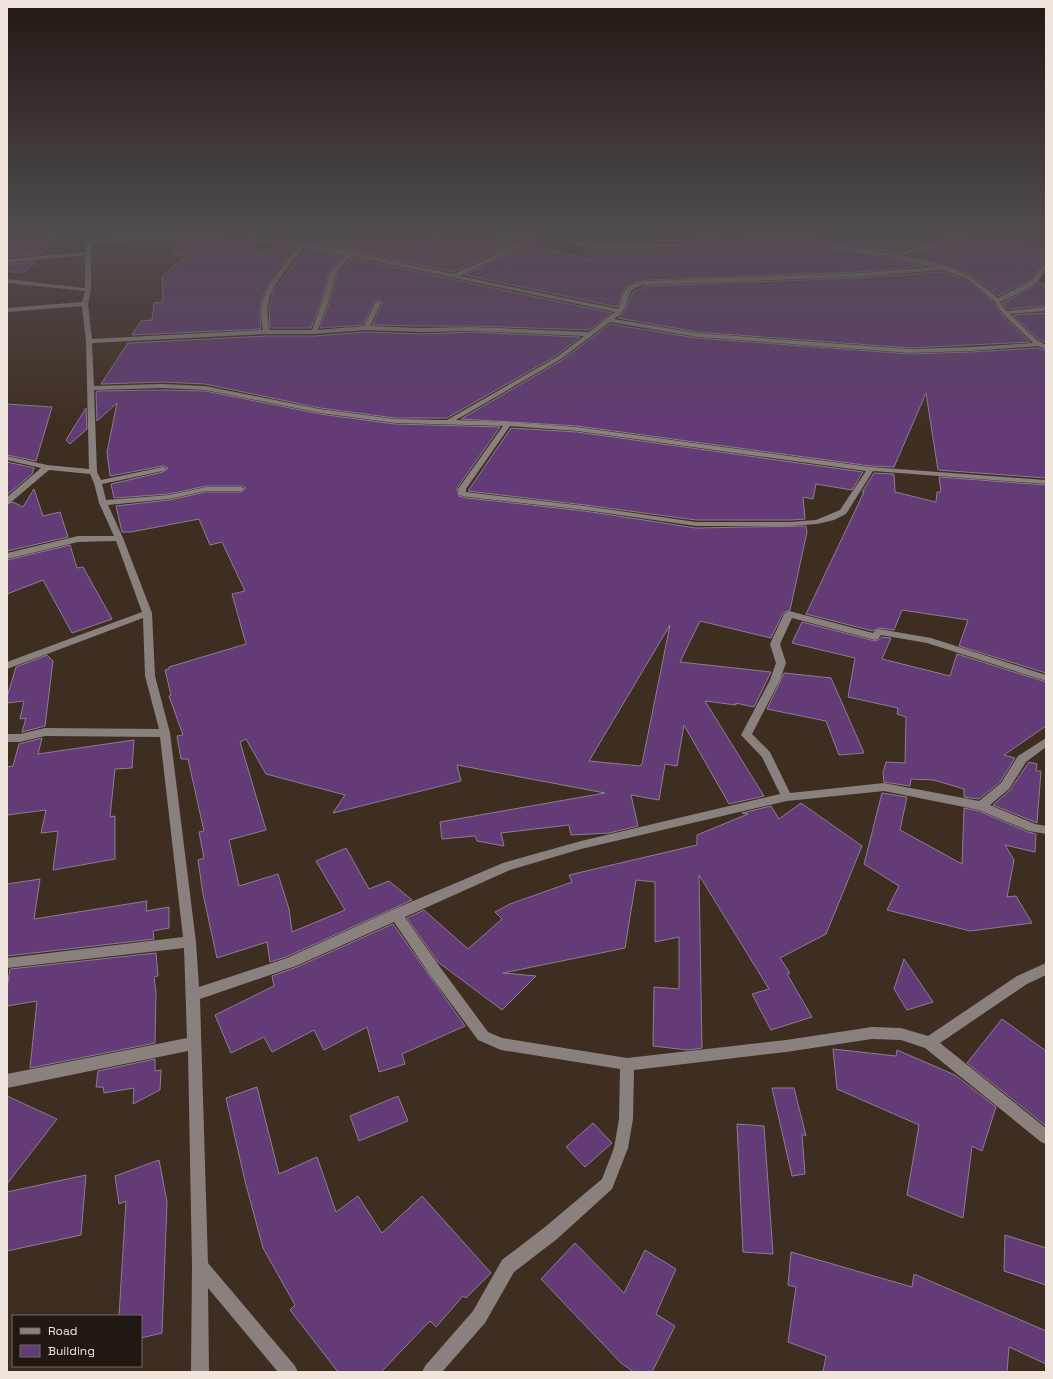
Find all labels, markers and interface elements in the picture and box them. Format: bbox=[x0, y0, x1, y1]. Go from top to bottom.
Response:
legend bbox=[12, 1315, 142, 1367]
text: Road bbox=[48, 1323, 77, 1339]
text: Building bbox=[48, 1343, 95, 1359]

